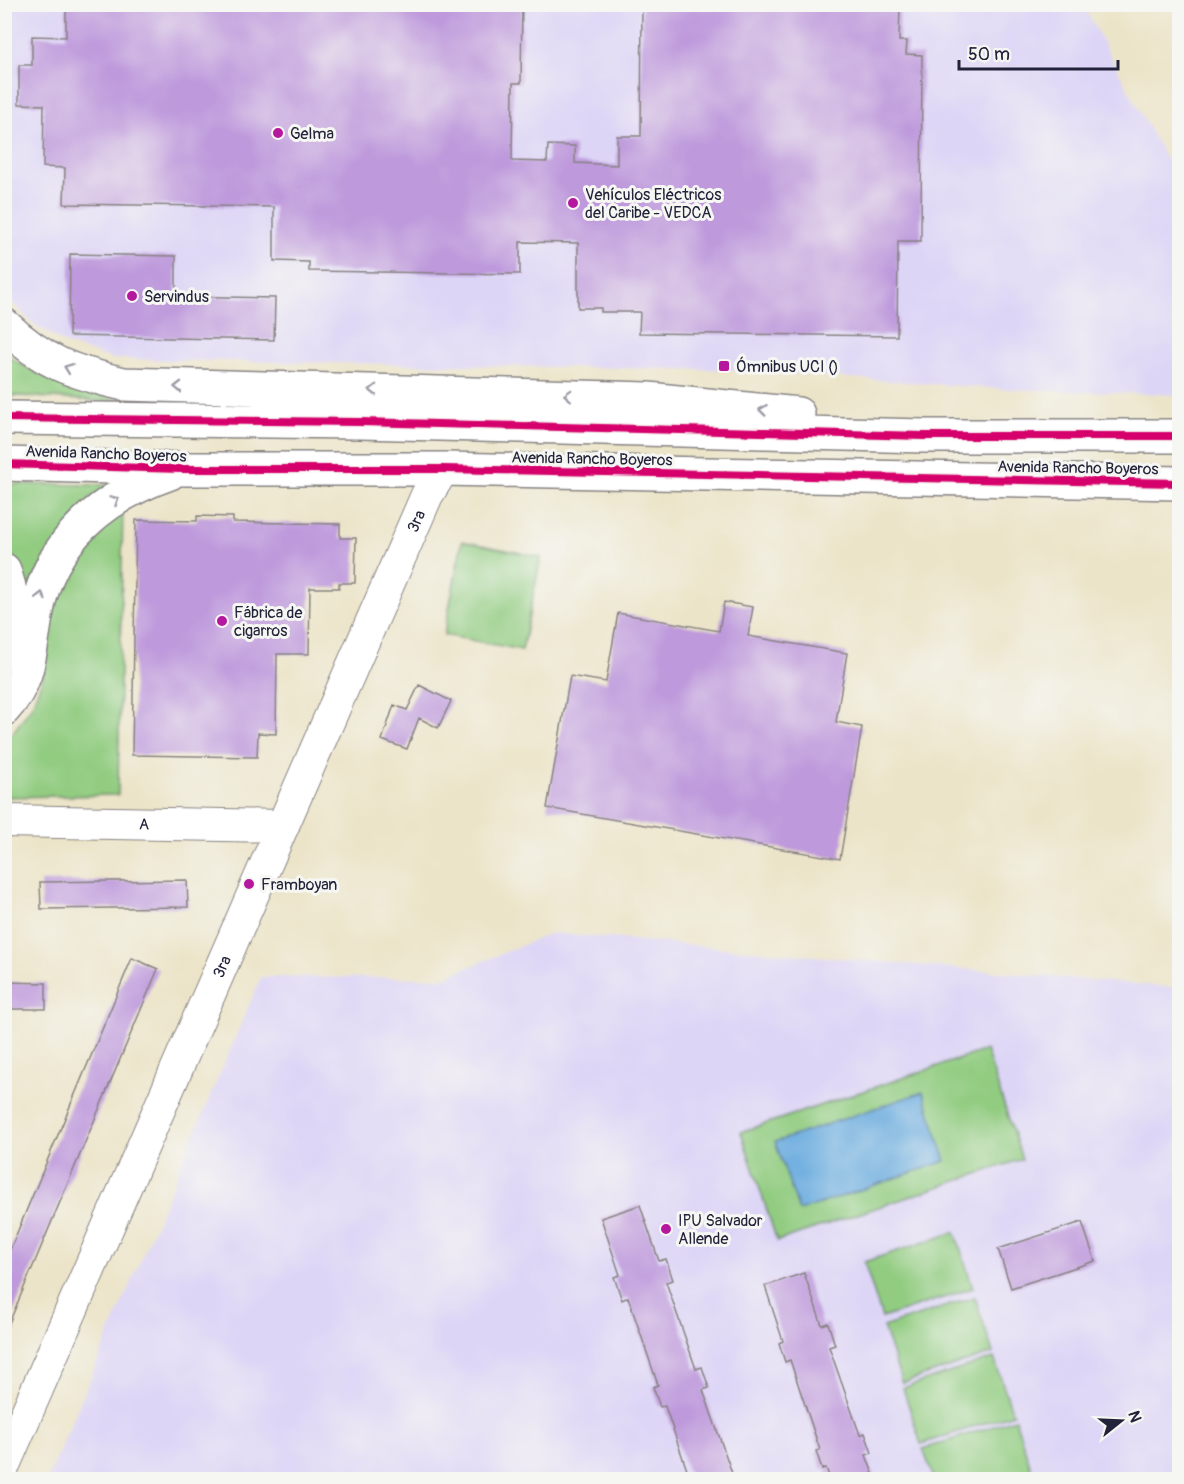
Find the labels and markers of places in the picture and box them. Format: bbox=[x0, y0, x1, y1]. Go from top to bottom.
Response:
place label: Gelma bbox=[290, 124, 334, 144]
marker: Gelma bbox=[271, 126, 285, 140]
place label: Vehículos Eléctricos del Caribe - VEDCA bbox=[585, 185, 721, 223]
marker: Vehículos Eléctricos del Caribe - VEDCA bbox=[566, 196, 580, 210]
place label: Servindus bbox=[144, 287, 209, 307]
marker: Servindus bbox=[125, 289, 139, 303]
place label: Ómnibus UCI () bbox=[736, 356, 839, 377]
marker: Ómnibus UCI () bbox=[717, 359, 731, 373]
place label: Fábrica de cigarros bbox=[234, 603, 303, 641]
marker: Fábrica de cigarros bbox=[215, 614, 229, 628]
place label: Framboyan bbox=[261, 875, 337, 895]
marker: Framboyan bbox=[242, 877, 256, 891]
place label: IPU Salvador Allende bbox=[678, 1211, 763, 1249]
marker: IPU Salvador Allende bbox=[659, 1222, 673, 1236]

